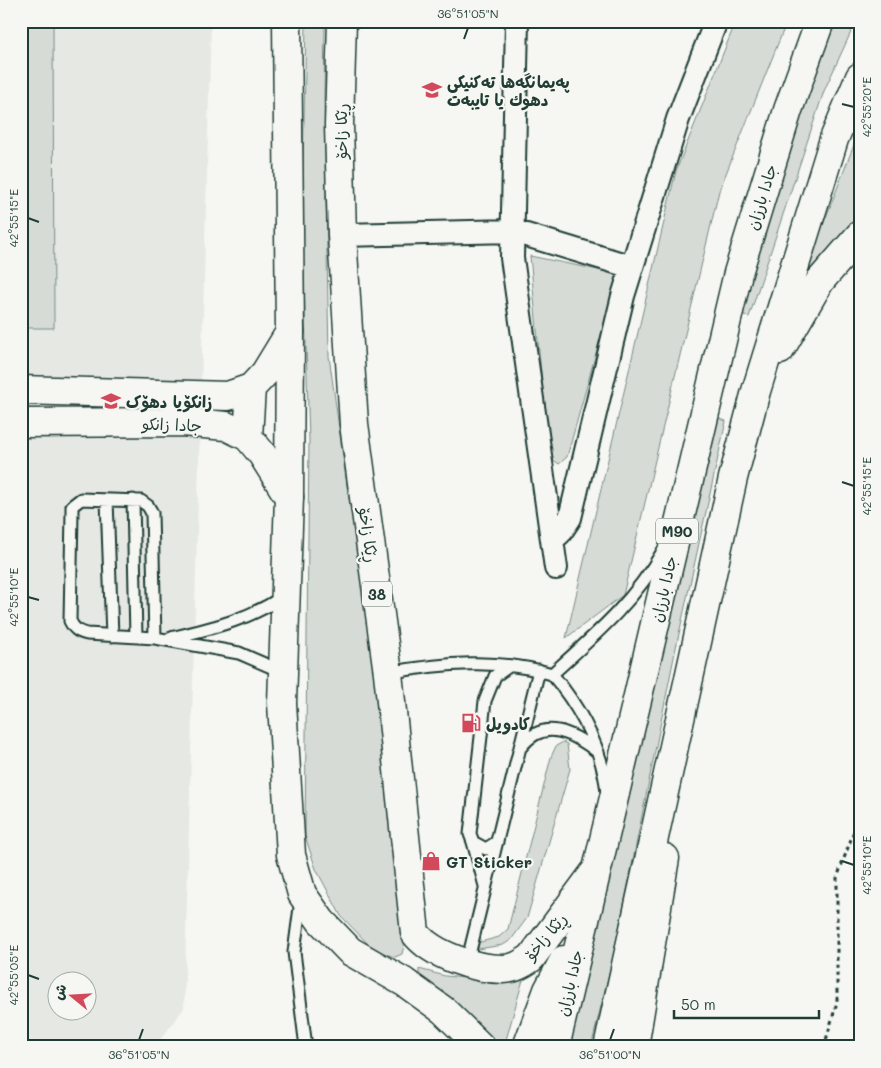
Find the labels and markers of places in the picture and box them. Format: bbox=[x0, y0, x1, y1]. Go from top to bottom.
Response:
place label: پەیمانگەها تەکنیکی دهوك یا تایبەت bbox=[447, 71, 570, 111]
school or university icon: پەیمانگەها تەکنیکی دهوك یا تایبەت bbox=[421, 79, 443, 101]
school or university icon: زانکۆیا دهۆک bbox=[100, 390, 122, 412]
place label: زانکۆیا دهۆک bbox=[126, 391, 212, 413]
fuel station icon: كادويل bbox=[460, 712, 482, 734]
place label: كادويل bbox=[486, 713, 530, 735]
shop icon: GT Sticker bbox=[420, 850, 442, 872]
place label: GT Sticker bbox=[446, 851, 532, 872]

